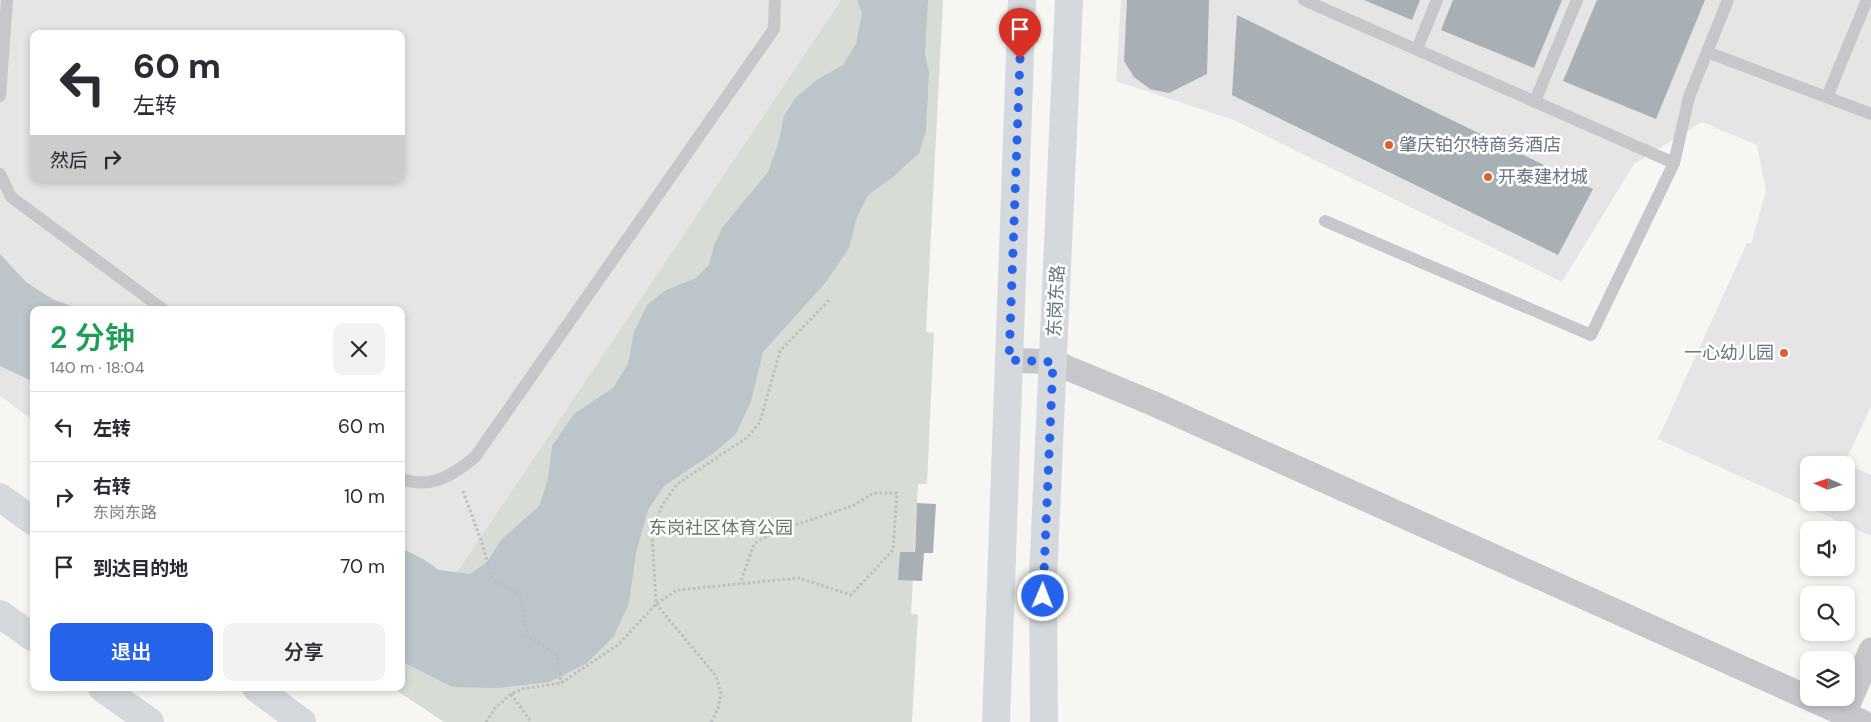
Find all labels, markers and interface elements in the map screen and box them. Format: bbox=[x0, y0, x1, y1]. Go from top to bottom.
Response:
pin bbox=[999, 8, 1041, 59]
icon: arrive bbox=[1006, 15, 1034, 43]
text: 60 m bbox=[133, 43, 221, 89]
icon: left bbox=[50, 50, 115, 115]
text: 左转 bbox=[133, 91, 177, 120]
place label: 肇庆铂尔特商务酒店 bbox=[1399, 133, 1561, 157]
marker: 肇庆铂尔特商务酒店 bbox=[1383, 139, 1395, 151]
icon: right bbox=[98, 145, 126, 173]
text: 然后 bbox=[50, 148, 88, 173]
place label: 开泰建材城 bbox=[1498, 165, 1588, 189]
marker: 开泰建材城 bbox=[1482, 171, 1494, 183]
street label: 东岗东路 bbox=[1042, 264, 1070, 338]
text: 2 分钟 bbox=[50, 318, 135, 357]
button: close bbox=[333, 323, 385, 375]
place label: 一心幼儿园 bbox=[1684, 341, 1774, 365]
marker: 一心幼儿园 bbox=[1778, 347, 1790, 359]
text: 140 m · 18:04 bbox=[50, 357, 144, 378]
icon: left bbox=[50, 413, 78, 441]
text: 60 m bbox=[338, 414, 385, 439]
text: 左转 bbox=[93, 416, 131, 441]
north arrow bbox=[1800, 456, 1855, 511]
map controls bbox=[1800, 456, 1855, 706]
text: 右转 bbox=[93, 474, 131, 499]
icon: right bbox=[50, 483, 78, 511]
text: 10 m bbox=[344, 484, 385, 509]
text: 东岗东路 bbox=[93, 502, 157, 523]
park label: 东岗社区体育公园 bbox=[649, 516, 793, 540]
button: sound bbox=[1800, 521, 1855, 576]
icon: arrive bbox=[50, 553, 78, 581]
text: 70 m bbox=[340, 554, 385, 579]
text: 到达目的地 bbox=[93, 556, 188, 581]
position arrow bbox=[1016, 569, 1068, 621]
button: search bbox=[1800, 586, 1855, 641]
button: 退出 bbox=[50, 623, 213, 681]
button: 分享 bbox=[223, 623, 385, 681]
button: layers bbox=[1800, 651, 1855, 706]

